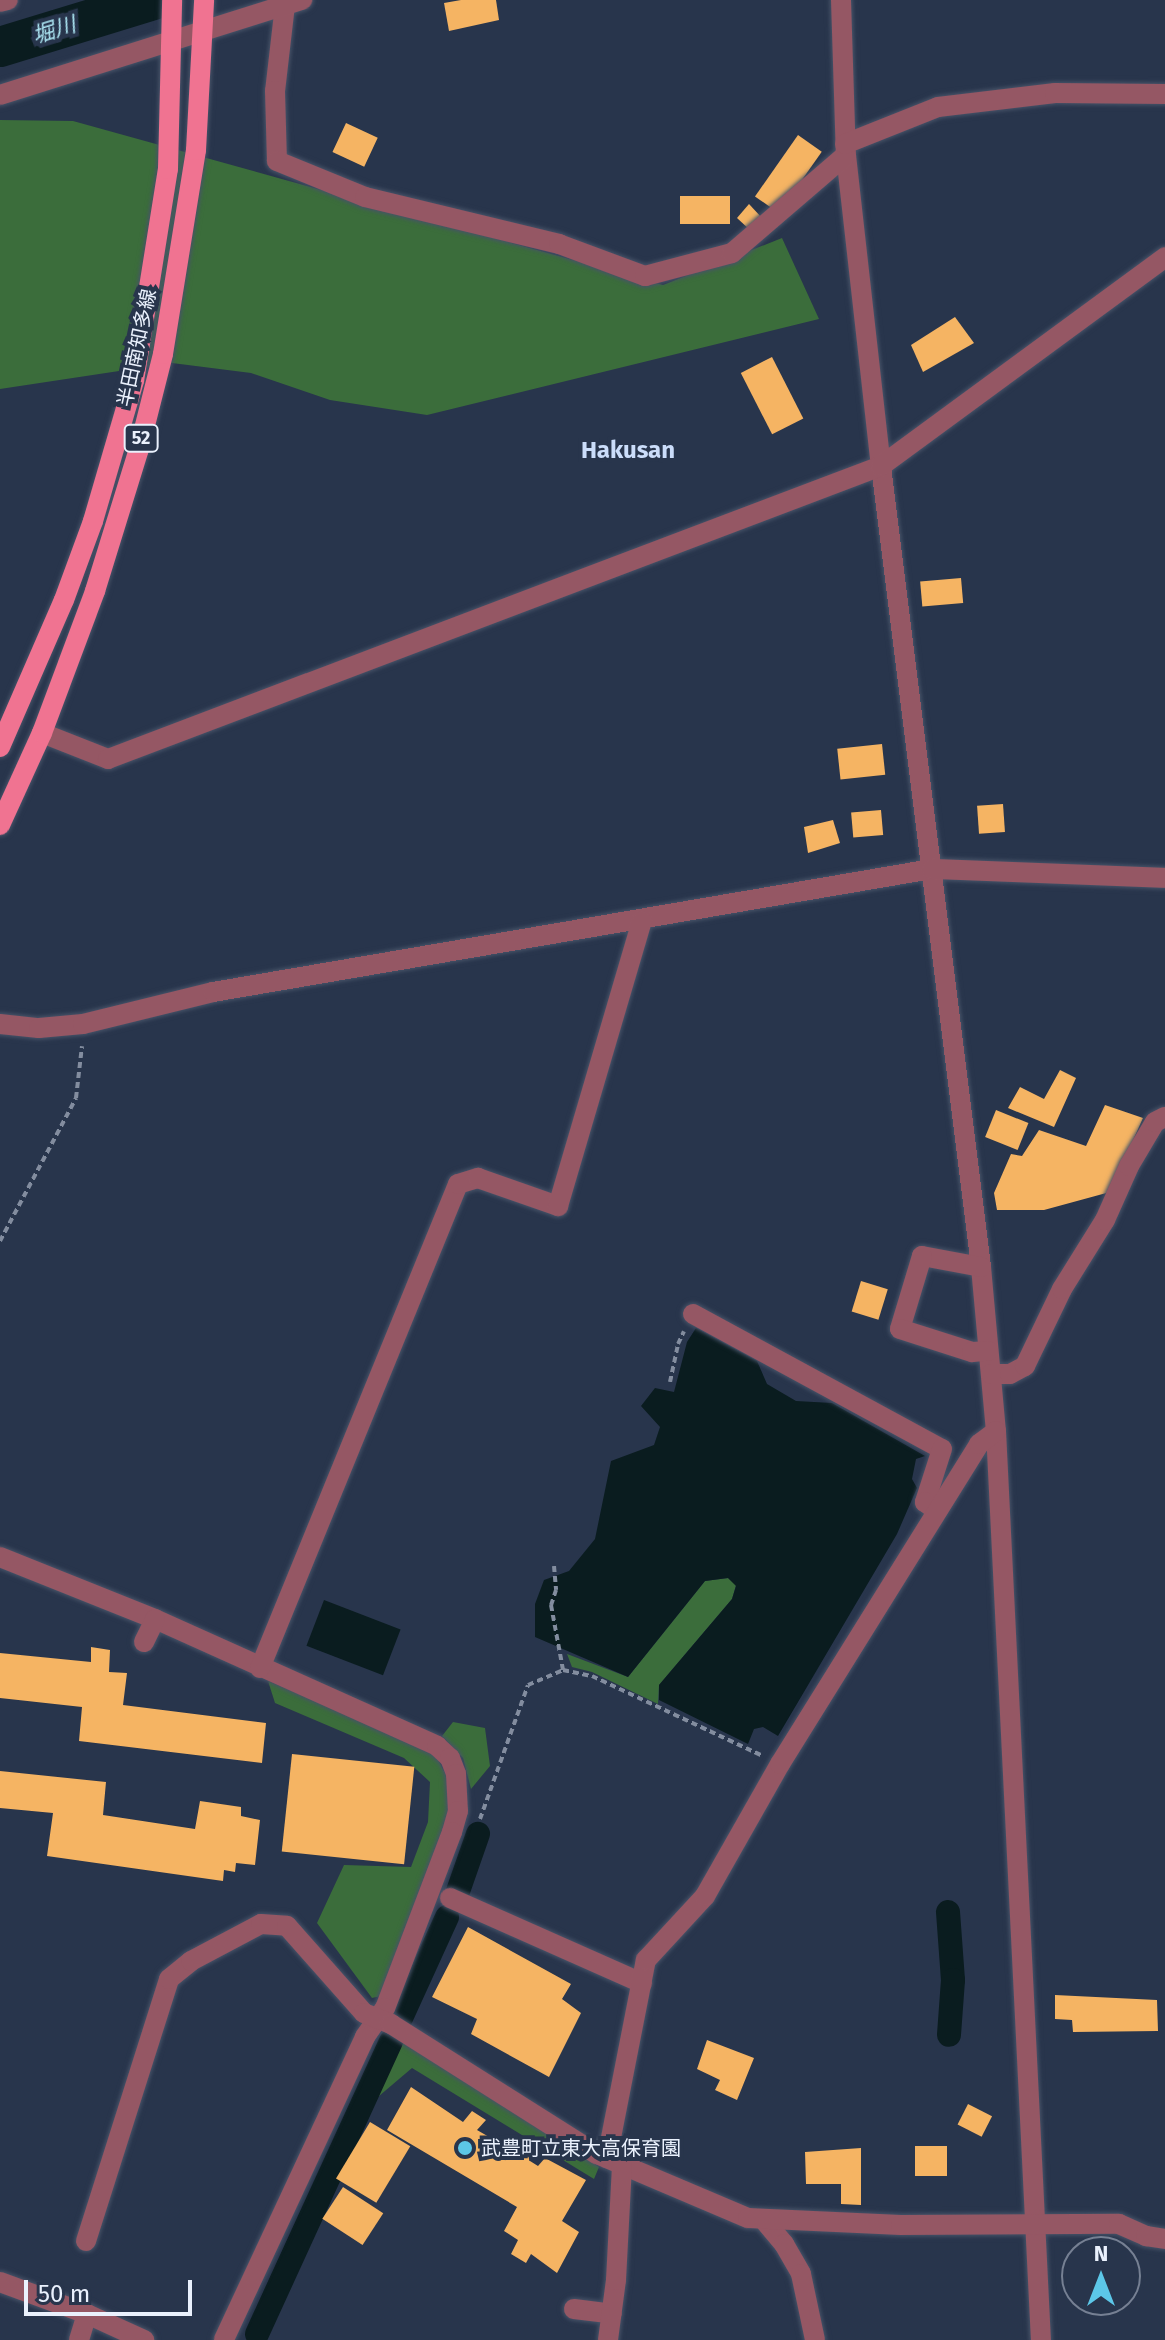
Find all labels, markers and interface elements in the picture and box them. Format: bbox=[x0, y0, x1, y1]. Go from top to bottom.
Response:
water label: 堀川 bbox=[29, 11, 79, 49]
street label: 半田南知多線 bbox=[113, 287, 161, 409]
road number: 52 bbox=[123, 424, 159, 452]
district label: Hakusan bbox=[581, 437, 675, 465]
place label: 武豊町立東大高保育園 bbox=[481, 2136, 681, 2160]
marker: 武豊町立東大高保育園 bbox=[456, 2139, 474, 2157]
north arrow bbox=[1061, 2236, 1141, 2316]
text: N bbox=[1094, 2240, 1108, 2267]
scale bar bbox=[28, 2264, 196, 2314]
text: 50 m bbox=[38, 2280, 90, 2308]

